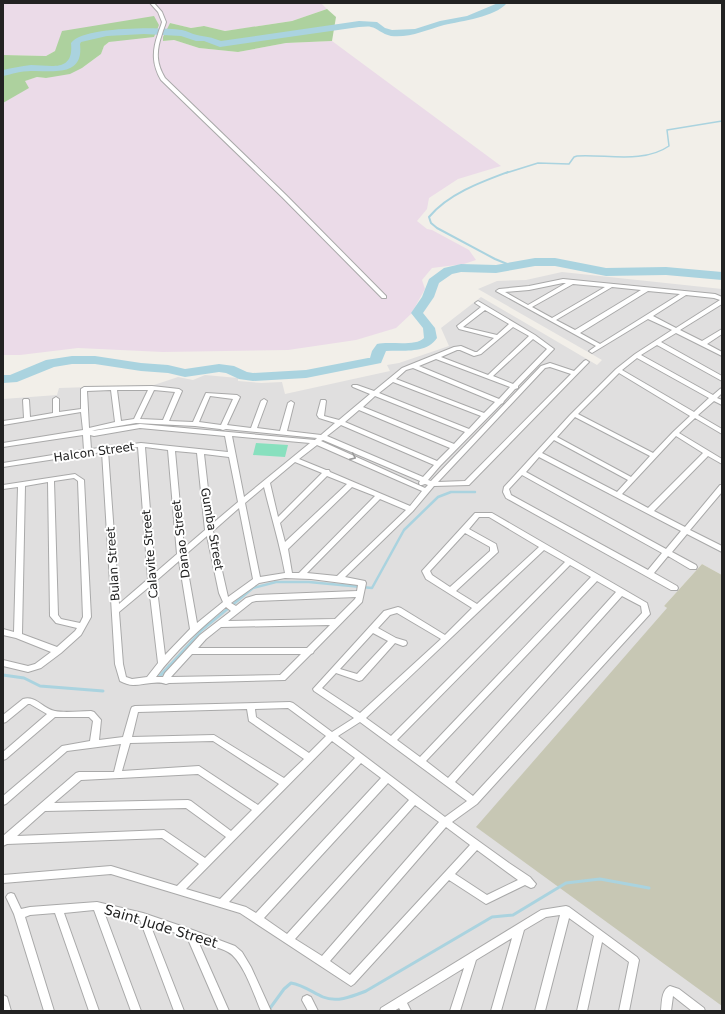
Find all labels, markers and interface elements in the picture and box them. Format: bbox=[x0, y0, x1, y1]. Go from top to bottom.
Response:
street label: Halcon Street bbox=[53, 439, 136, 465]
one-way arrow bbox=[349, 453, 356, 461]
street label: Gumba Street bbox=[198, 486, 226, 572]
street label: Danao Street bbox=[169, 499, 193, 579]
street label: Calavite Street bbox=[139, 509, 161, 599]
street label: Bulan Street bbox=[103, 526, 123, 602]
street label: Saint Jude Street bbox=[102, 901, 220, 951]

